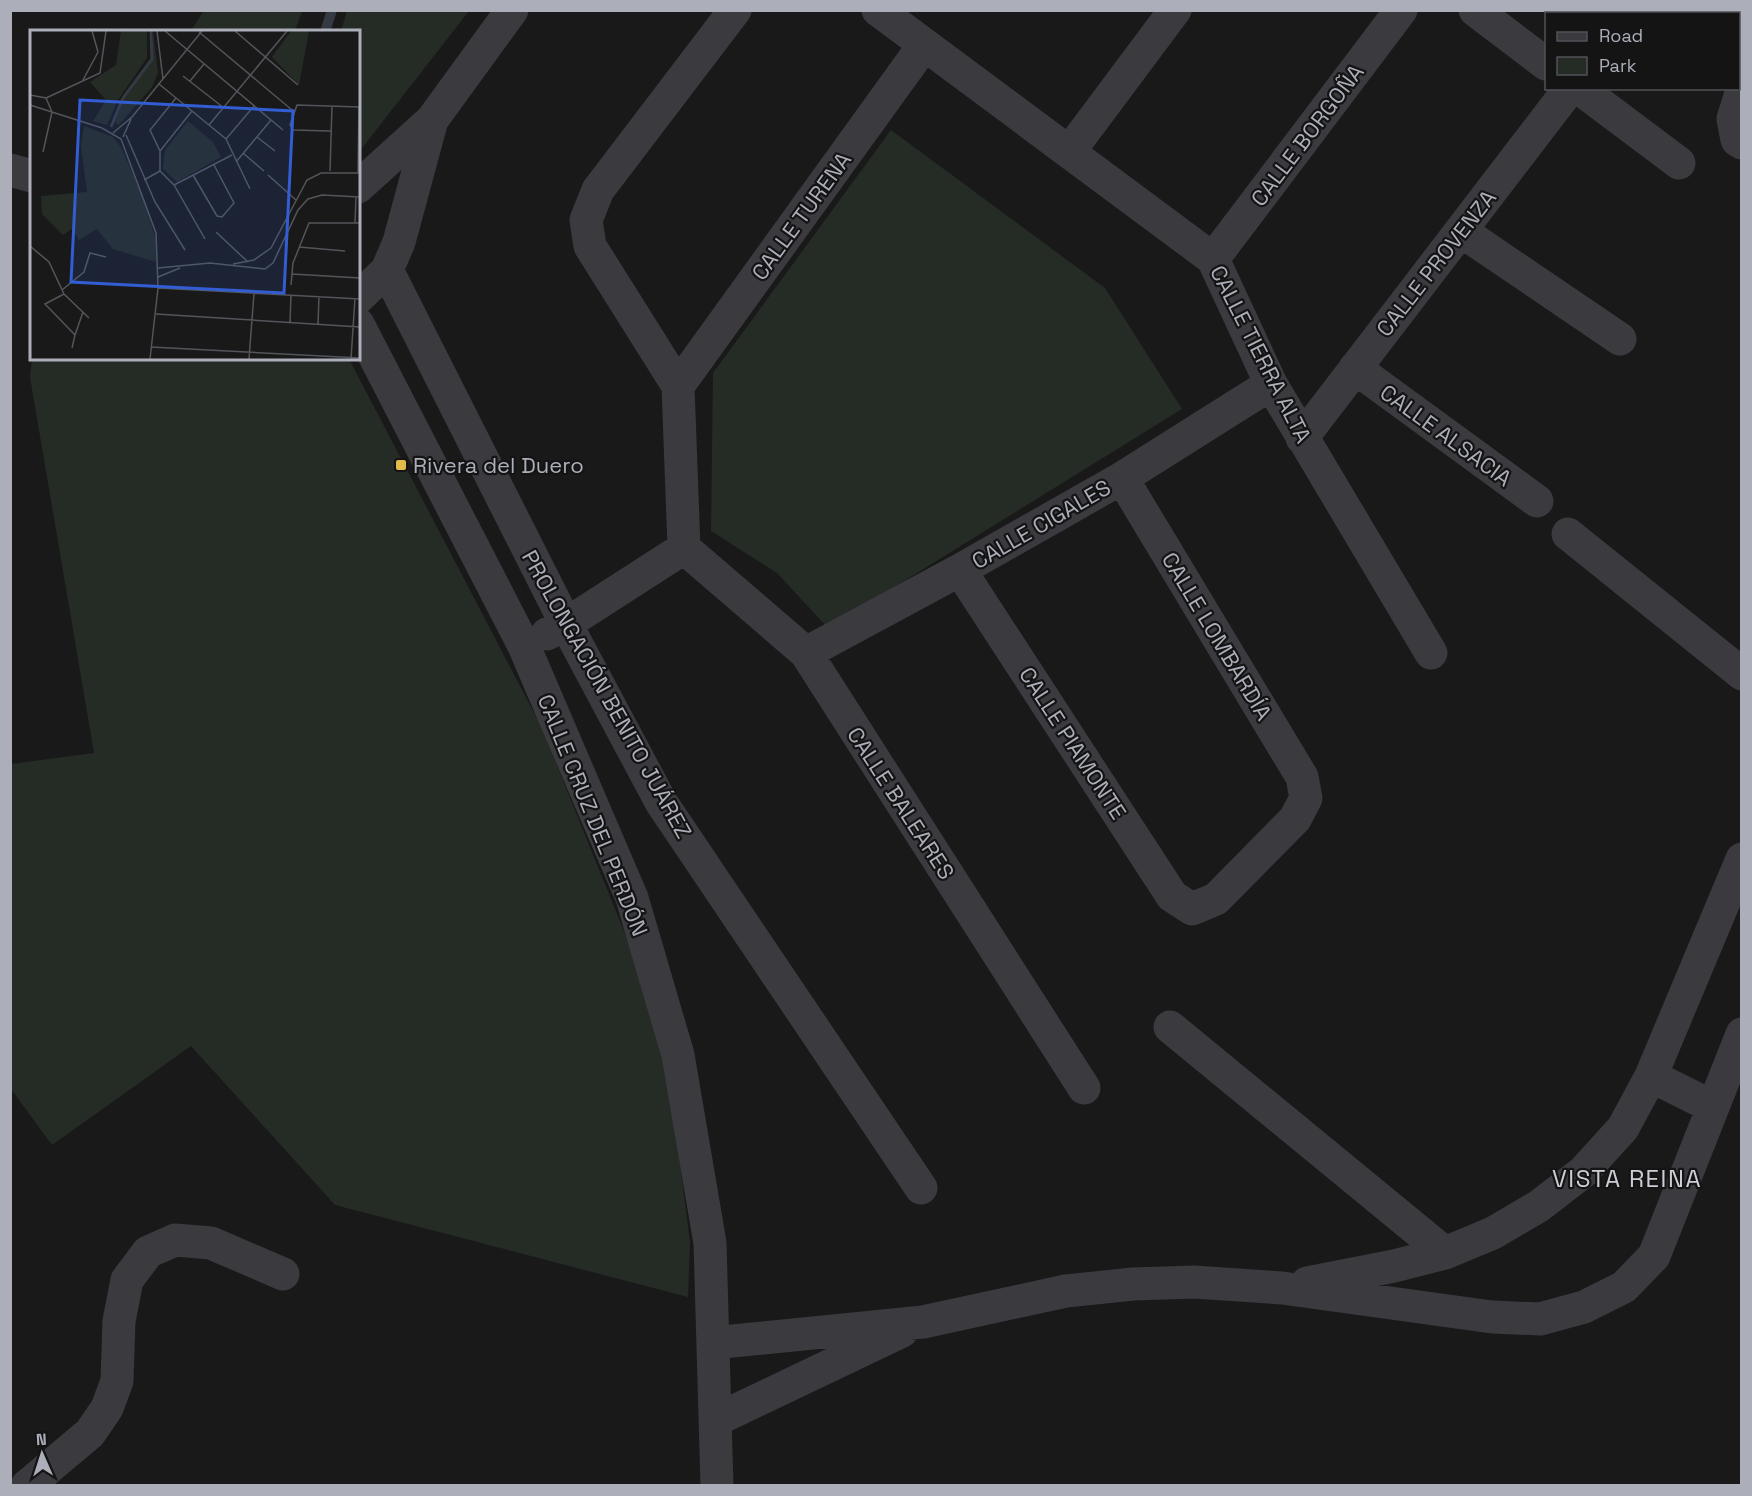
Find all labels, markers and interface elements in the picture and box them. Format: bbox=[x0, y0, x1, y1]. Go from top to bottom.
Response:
legend bbox=[1545, 12, 1740, 90]
text: Road bbox=[1599, 24, 1643, 47]
inset map bbox=[30, 30, 360, 360]
text: Park bbox=[1599, 54, 1637, 77]
street label: CALLE BORGOÑA bbox=[1244, 58, 1370, 212]
street label: CALLE TURENA bbox=[745, 146, 857, 286]
street label: CALLE PROVENZA bbox=[1370, 184, 1502, 342]
street label: CALLE TIERRA ALTA bbox=[1204, 260, 1318, 448]
street label: CALLE ALSACIA bbox=[1375, 378, 1517, 492]
place label: Rivera del Duero bbox=[413, 451, 584, 479]
marker: Rivera del Duero bbox=[394, 458, 408, 472]
street label: CALLE CIGALES bbox=[967, 473, 1115, 575]
street label: PROLONGACIÓN BENITO JUÁREZ bbox=[516, 545, 698, 843]
street label: CALLE LOMBARDÍA bbox=[1156, 547, 1278, 725]
street label: CALLE PIAMONTE bbox=[1013, 662, 1133, 824]
street label: CALLE CRUZ DEL PERDÓN bbox=[532, 690, 654, 940]
street label: CALLE BALEARES bbox=[841, 721, 961, 885]
district label: VISTA REINA bbox=[1552, 1163, 1702, 1194]
north arrow bbox=[12, 1424, 72, 1484]
text: N bbox=[35, 1429, 47, 1450]

